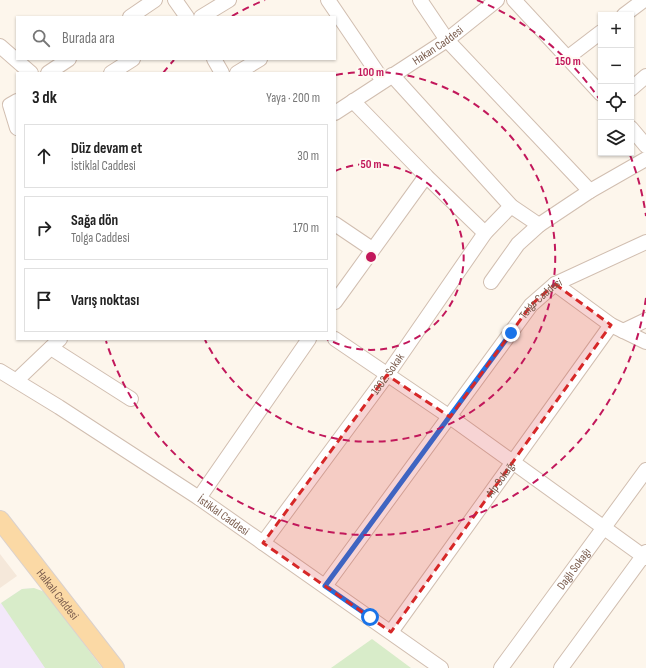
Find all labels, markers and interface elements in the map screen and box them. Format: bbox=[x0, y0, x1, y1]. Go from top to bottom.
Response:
map controls bbox=[598, 12, 634, 156]
button: + bbox=[598, 12, 634, 48]
search box bbox=[16, 16, 336, 60]
street label: Hakan Caddesi bbox=[409, 22, 466, 68]
icon: search bbox=[30, 27, 52, 49]
text: Burada ara bbox=[62, 29, 115, 48]
button: − bbox=[598, 48, 634, 84]
text: 150 m bbox=[555, 54, 581, 69]
text: 100 m bbox=[358, 65, 384, 80]
button: locate bbox=[598, 84, 634, 120]
text: 3 dk bbox=[32, 88, 57, 108]
text: Yaya · 200 m bbox=[266, 90, 320, 106]
button: layers bbox=[598, 120, 634, 156]
text: Düz devam et bbox=[71, 139, 142, 158]
icon: ahead bbox=[33, 145, 55, 167]
text: 30 m bbox=[297, 148, 319, 164]
text: 50 m bbox=[361, 157, 381, 172]
text: İstiklal Caddesi bbox=[71, 158, 136, 174]
text: Sağa dön bbox=[71, 211, 118, 230]
icon: right bbox=[33, 217, 55, 239]
text: 170 m bbox=[293, 220, 319, 236]
text: Tolga Caddesi bbox=[71, 230, 130, 246]
centre of rings bbox=[364, 250, 378, 264]
street label: Tolga Caddesi bbox=[516, 274, 564, 322]
icon: arrive bbox=[33, 289, 55, 311]
text: Varış noktası bbox=[71, 291, 139, 310]
route end bbox=[502, 324, 520, 342]
street label: 1302. Sokak bbox=[368, 350, 408, 398]
street label: Alp Sokağı bbox=[482, 458, 518, 501]
street label: İstiklal Caddesi bbox=[195, 492, 252, 539]
street label: Dağlı Sokağı bbox=[553, 545, 594, 593]
street label: Halkalı Caddesi bbox=[33, 566, 82, 623]
route start bbox=[361, 608, 379, 626]

